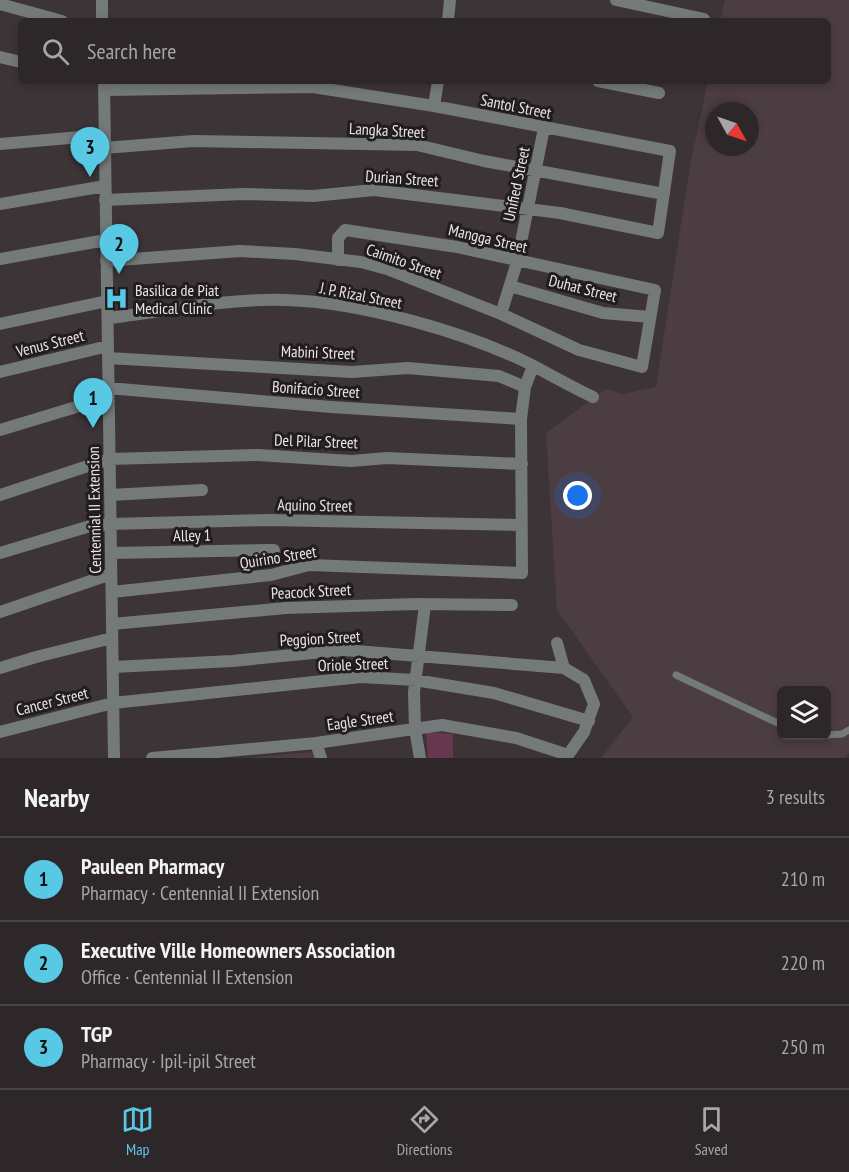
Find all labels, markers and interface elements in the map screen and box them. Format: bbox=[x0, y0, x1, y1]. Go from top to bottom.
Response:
search box bbox=[18, 18, 831, 84]
icon: search bbox=[39, 35, 72, 68]
text: Search here bbox=[87, 37, 176, 65]
street label: Santol Street bbox=[479, 89, 554, 123]
north arrow bbox=[705, 102, 759, 156]
street label: Langka Street bbox=[349, 118, 426, 142]
pin: 3 bbox=[70, 128, 110, 177]
street label: Unified Street bbox=[498, 144, 534, 223]
street label: Durian Street bbox=[365, 165, 440, 191]
street label: Mangga Street bbox=[447, 219, 530, 257]
pin: 2 bbox=[100, 224, 138, 274]
street label: Caimito Street bbox=[364, 239, 445, 283]
street label: Duhat Street bbox=[547, 270, 620, 306]
street label: J. P. Rizal Street bbox=[317, 277, 404, 313]
place label: Basilica de Piat Medical Clinic bbox=[135, 280, 220, 318]
hospital icon: Basilica de Piat Medical Clinic bbox=[104, 286, 130, 312]
street label: Venus Street bbox=[13, 325, 87, 361]
street label: Mabini Street bbox=[281, 341, 356, 363]
street label: Bonifacio Street bbox=[271, 376, 361, 402]
pin: 1 bbox=[74, 378, 112, 428]
street label: Del Pilar Street bbox=[274, 430, 359, 452]
street label: Centennial II Extension bbox=[83, 446, 105, 574]
your location bbox=[563, 481, 592, 510]
street label: Aquino Street bbox=[277, 494, 353, 516]
street label: Alley 1 bbox=[173, 525, 211, 545]
street label: Quirino Street bbox=[238, 541, 318, 573]
street label: Peacock Street bbox=[270, 579, 352, 603]
street label: Peggion Street bbox=[279, 626, 362, 650]
street label: Oriole Street bbox=[317, 653, 389, 675]
street label: Cancer Street bbox=[14, 682, 91, 720]
map controls bbox=[777, 686, 831, 740]
button: layers bbox=[777, 686, 831, 740]
street label: Eagle Street bbox=[325, 705, 395, 735]
text: Nearby bbox=[24, 781, 89, 814]
text: 3 results bbox=[766, 784, 825, 810]
text: Pauleen Pharmacy bbox=[81, 852, 224, 880]
text: 1 bbox=[39, 866, 48, 892]
text: 210 m bbox=[781, 866, 825, 892]
text: Pharmacy · Centennial II Extension bbox=[81, 880, 319, 906]
text: Executive Ville Homeowners Association bbox=[81, 936, 395, 964]
text: 2 bbox=[39, 950, 48, 976]
text: 220 m bbox=[781, 950, 825, 976]
text: Office · Centennial II Extension bbox=[81, 964, 293, 990]
text: TGP bbox=[81, 1020, 112, 1048]
text: 3 bbox=[39, 1034, 48, 1060]
text: 250 m bbox=[781, 1034, 825, 1060]
text: Pharmacy · Ipil-ipil Street bbox=[81, 1048, 256, 1074]
tab: Map bbox=[121, 1103, 154, 1159]
tab: Directions bbox=[397, 1103, 452, 1159]
tab: Saved bbox=[695, 1103, 728, 1159]

